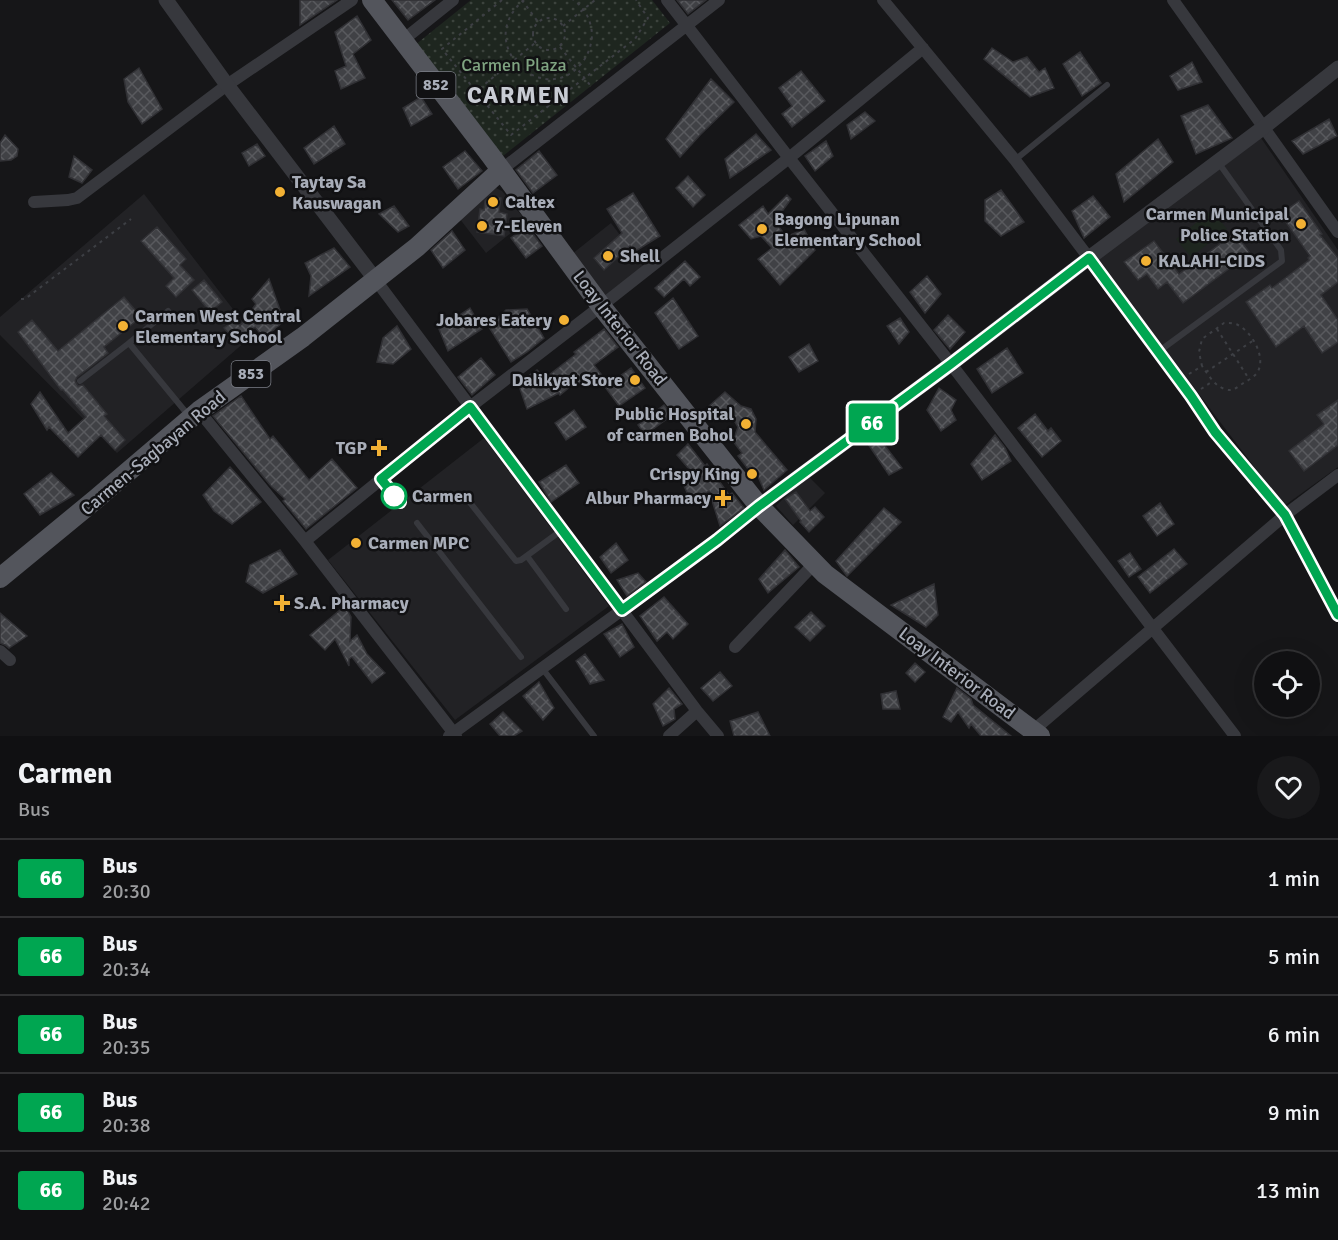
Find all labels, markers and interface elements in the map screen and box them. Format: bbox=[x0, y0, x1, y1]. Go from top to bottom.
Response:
park label: Carmen Plaza bbox=[461, 54, 567, 76]
road number: 852 bbox=[416, 72, 456, 98]
district label: CARMEN bbox=[467, 80, 571, 110]
place label: Taytay Sa Kauswagan bbox=[292, 171, 382, 214]
marker: Taytay Sa Kauswagan bbox=[273, 185, 287, 199]
place label: Caltex bbox=[505, 191, 555, 213]
marker: Caltex bbox=[486, 195, 500, 209]
place label: Carmen Municipal Police Station bbox=[1146, 203, 1289, 246]
place label: Bagong Lipunan Elementary School bbox=[774, 208, 922, 251]
place label: 7-Eleven bbox=[494, 215, 562, 237]
marker: Carmen Municipal Police Station bbox=[1294, 217, 1308, 231]
marker: 7-Eleven bbox=[475, 219, 489, 233]
marker: Bagong Lipunan Elementary School bbox=[755, 222, 769, 236]
place label: Shell bbox=[620, 245, 660, 267]
marker: Shell bbox=[601, 249, 615, 263]
place label: KALAHI-CIDS bbox=[1158, 250, 1265, 272]
marker: KALAHI-CIDS bbox=[1139, 254, 1153, 268]
street label: Loay Interior Road bbox=[568, 266, 672, 390]
place label: Carmen West Central Elementary School bbox=[135, 305, 301, 348]
place label: Jobares Eatery bbox=[436, 309, 552, 331]
marker: Jobares Eatery bbox=[557, 313, 571, 327]
marker: Carmen West Central Elementary School bbox=[116, 319, 130, 333]
road number: 853 bbox=[232, 361, 270, 387]
place label: Dalikyat Store bbox=[511, 369, 623, 391]
marker: Dalikyat Store bbox=[628, 373, 642, 387]
street label: Carmen-Sagbayan Road bbox=[76, 386, 230, 520]
place label: Public Hospital of carmen Bohol bbox=[607, 403, 734, 446]
line badge: 66 bbox=[845, 404, 899, 442]
text: 66 bbox=[861, 410, 883, 436]
marker: Public Hospital of carmen Bohol bbox=[739, 417, 753, 431]
place label: TGP bbox=[336, 437, 367, 459]
marker: TGP bbox=[372, 441, 386, 455]
place label: Crispy King bbox=[650, 463, 740, 485]
marker: Crispy King bbox=[745, 467, 759, 481]
marker: Carmen bbox=[381, 483, 407, 509]
place label: Carmen bbox=[412, 485, 473, 507]
place label: Albur Pharmacy bbox=[586, 487, 711, 509]
marker: Albur Pharmacy bbox=[716, 491, 730, 505]
place label: Carmen MPC bbox=[368, 532, 469, 554]
marker: Carmen MPC bbox=[349, 536, 363, 550]
place label: S.A. Pharmacy bbox=[294, 592, 409, 614]
marker: S.A. Pharmacy bbox=[275, 596, 289, 610]
street label: Loay Interior Road bbox=[894, 622, 1020, 724]
map controls bbox=[1254, 651, 1320, 717]
button: locate bbox=[1254, 651, 1320, 717]
button: heart bbox=[1257, 756, 1320, 819]
text: Carmen bbox=[18, 757, 112, 791]
text: Bus bbox=[18, 797, 50, 822]
text: Bus bbox=[102, 852, 137, 879]
text: 66 bbox=[40, 865, 62, 891]
text: 1 min bbox=[1268, 865, 1320, 892]
text: 20:30 bbox=[102, 879, 151, 904]
text: Bus bbox=[102, 930, 137, 957]
text: 66 bbox=[40, 943, 62, 969]
text: 5 min bbox=[1268, 943, 1320, 970]
text: 20:34 bbox=[102, 957, 151, 982]
text: Bus bbox=[102, 1008, 137, 1035]
text: 66 bbox=[40, 1021, 62, 1047]
text: 6 min bbox=[1268, 1021, 1320, 1048]
text: 20:35 bbox=[102, 1035, 151, 1060]
text: Bus bbox=[102, 1086, 137, 1113]
text: 66 bbox=[40, 1099, 62, 1125]
text: 9 min bbox=[1268, 1099, 1320, 1126]
text: 20:38 bbox=[102, 1113, 151, 1138]
text: Bus bbox=[102, 1164, 137, 1191]
text: 66 bbox=[40, 1177, 62, 1203]
text: 13 min bbox=[1256, 1177, 1320, 1204]
text: 20:42 bbox=[102, 1191, 151, 1216]

